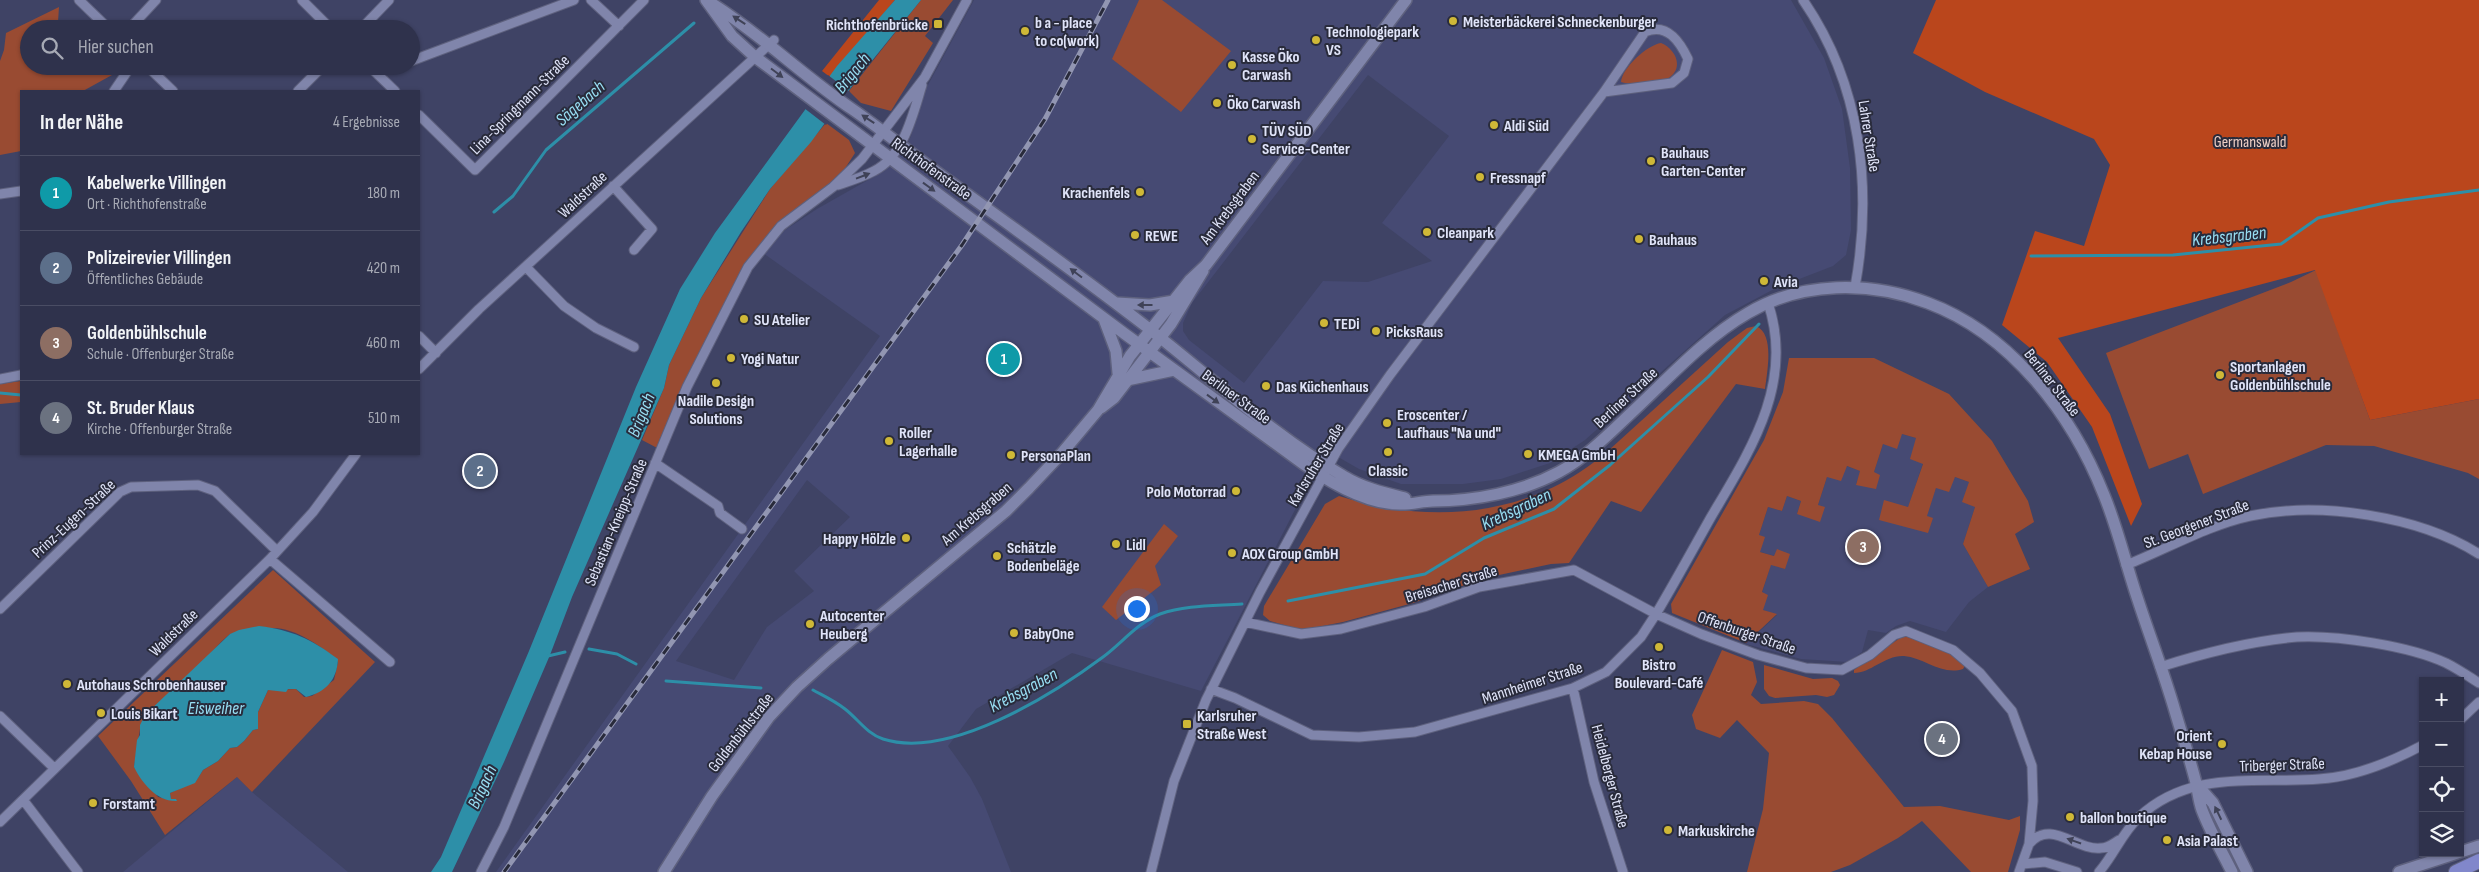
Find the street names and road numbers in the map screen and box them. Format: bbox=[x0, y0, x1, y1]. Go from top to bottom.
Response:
street label: Lina-Springmann-Straße bbox=[466, 51, 574, 159]
street label: Lahrer Straße bbox=[1853, 99, 1884, 173]
street label: Richthofenstraße bbox=[888, 134, 975, 204]
street label: Am Krebsgraben bbox=[1196, 167, 1264, 249]
street label: Waldstraße bbox=[555, 168, 611, 223]
street label: Berliner Straße bbox=[2020, 345, 2084, 420]
street label: Berliner Straße bbox=[1590, 364, 1662, 432]
street label: Berliner Straße bbox=[1198, 366, 1274, 428]
street label: Karlsruher Straße bbox=[1284, 420, 1349, 510]
street label: Sebastian-Kneipp-Straße bbox=[581, 456, 652, 589]
street label: Prinz-Eugen-Straße bbox=[28, 476, 120, 562]
street label: Am Krebsgraben bbox=[937, 478, 1016, 550]
street label: St. Georgener Straße bbox=[2141, 496, 2252, 553]
street label: Breisacher Straße bbox=[1403, 561, 1500, 607]
street label: Waldstraße bbox=[146, 605, 202, 661]
street label: Offenburger Straße bbox=[1695, 608, 1798, 659]
street label: Mannheimer Straße bbox=[1480, 658, 1585, 709]
street label: Goldenbühlstraße bbox=[704, 690, 778, 776]
street label: Heidelberger Straße bbox=[1587, 723, 1632, 830]
street label: Triberger Straße bbox=[2239, 755, 2325, 776]

